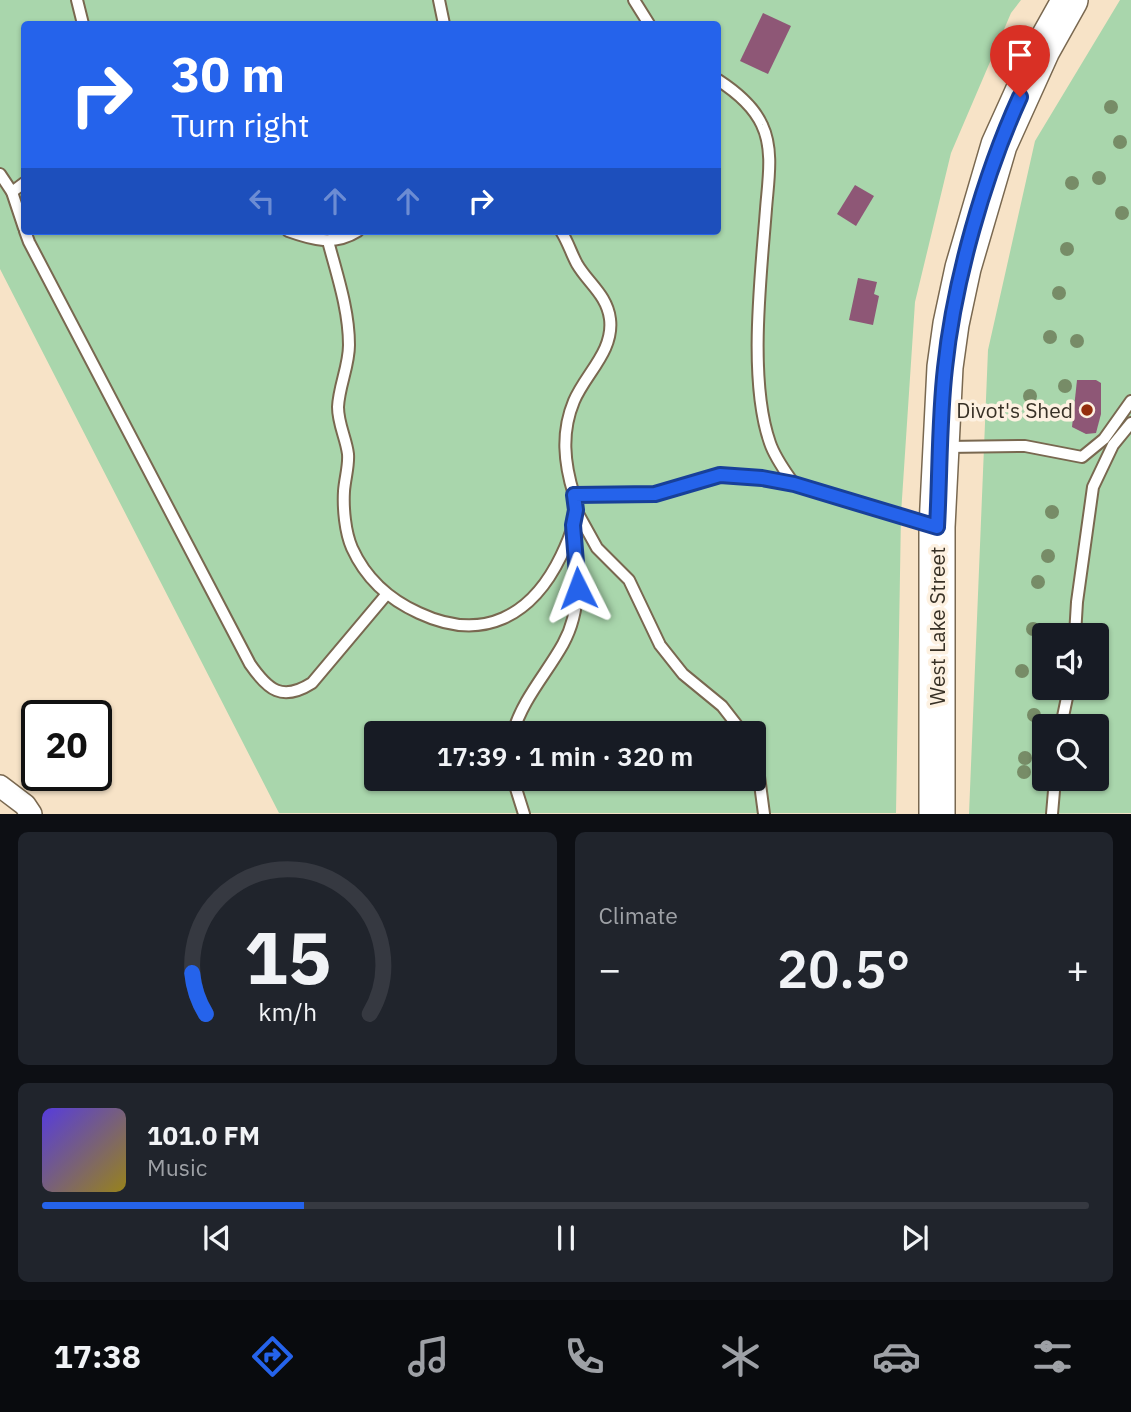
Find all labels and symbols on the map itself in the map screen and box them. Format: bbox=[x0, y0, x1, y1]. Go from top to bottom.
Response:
pin bbox=[990, 25, 1050, 97]
place label: Divot's Shed bbox=[956, 396, 1073, 424]
marker: Divot's Shed bbox=[1079, 402, 1095, 418]
street label: West Lake Street bbox=[923, 547, 951, 705]
position arrow bbox=[541, 551, 615, 625]
speed limit sign: 20 bbox=[21, 700, 112, 791]

